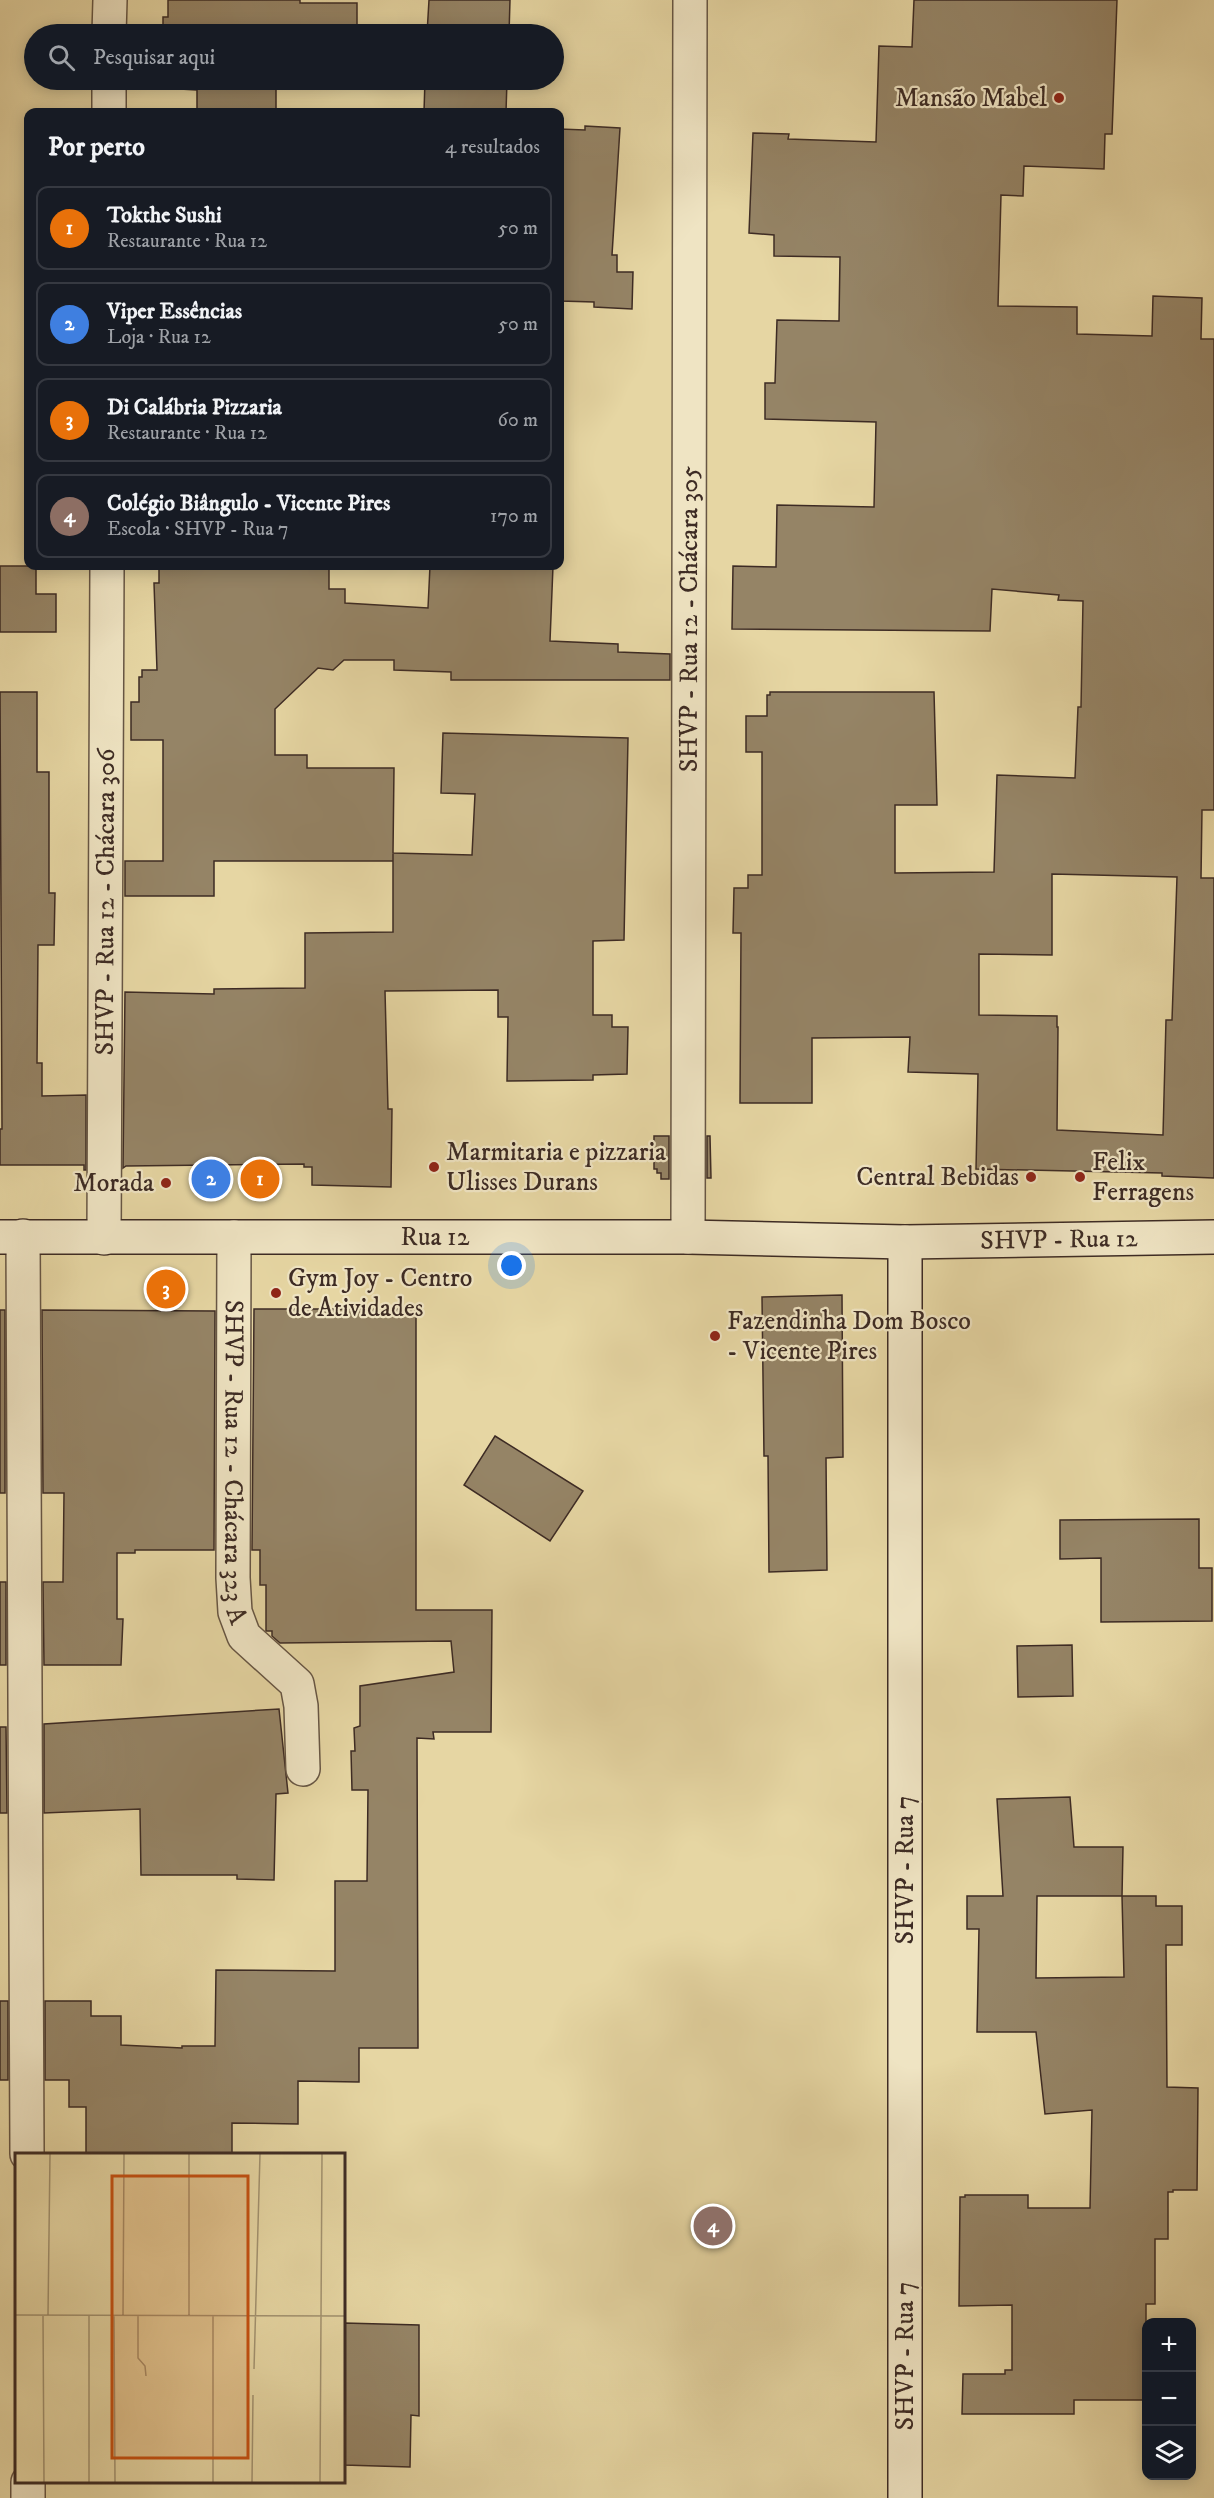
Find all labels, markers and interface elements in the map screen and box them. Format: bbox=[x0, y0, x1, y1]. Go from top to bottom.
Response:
search box bbox=[24, 24, 564, 90]
icon: search bbox=[45, 41, 78, 74]
text: Pesquisar aqui bbox=[93, 44, 215, 71]
place label: Mansão Mabel bbox=[895, 82, 1047, 115]
marker: Mansão Mabel bbox=[1052, 91, 1066, 105]
text: Por perto bbox=[48, 131, 145, 164]
text: 4 resultados bbox=[445, 135, 540, 160]
text: Tokthe Sushi bbox=[107, 202, 222, 229]
text: 1 bbox=[66, 216, 73, 241]
text: 50 m bbox=[498, 216, 538, 241]
text: Restaurante · Rua 12 bbox=[107, 229, 267, 254]
text: Viper Essências bbox=[107, 298, 242, 325]
text: 2 bbox=[65, 312, 74, 337]
text: 50 m bbox=[498, 312, 538, 337]
text: Loja · Rua 12 bbox=[107, 325, 211, 350]
text: Di Calábria Pizzaria bbox=[107, 394, 282, 421]
text: 3 bbox=[66, 408, 73, 433]
text: 60 m bbox=[498, 408, 538, 433]
text: Restaurante · Rua 12 bbox=[107, 421, 267, 446]
street label: SHVP - Rua 12 - Chácara 305 bbox=[672, 466, 706, 772]
text: Colégio Biângulo - Vicente Pires bbox=[107, 490, 390, 517]
text: 4 bbox=[64, 504, 75, 529]
text: 170 m bbox=[490, 504, 538, 529]
text: Escola · SHVP - Rua 7 bbox=[107, 517, 289, 542]
street label: SHVP - Rua 12 - Chácara 306 bbox=[88, 747, 123, 1056]
place label: Marmitaria e pizzaria Ulisses Durans bbox=[446, 1136, 666, 1199]
place label: Felix Ferragens bbox=[1092, 1146, 1194, 1209]
pin: 2 bbox=[192, 1156, 230, 1202]
pin: 1 bbox=[240, 1156, 280, 1202]
marker: Marmitaria e pizzaria Ulisses Durans bbox=[427, 1160, 441, 1174]
place label: Central Bebidas bbox=[856, 1161, 1019, 1194]
place label: Morada bbox=[73, 1167, 154, 1200]
marker: Central Bebidas bbox=[1024, 1170, 1038, 1184]
marker: Felix Ferragens bbox=[1073, 1170, 1087, 1184]
marker: Morada bbox=[159, 1176, 173, 1190]
street label: Rua 12 bbox=[401, 1221, 470, 1254]
street label: SHVP - Rua 12 bbox=[980, 1222, 1138, 1257]
your location bbox=[497, 1251, 526, 1280]
place label: Gym Joy - Centro de Atividades bbox=[288, 1262, 472, 1325]
pin: 3 bbox=[146, 1266, 186, 1312]
marker: Gym Joy - Centro de Atividades bbox=[269, 1286, 283, 1300]
street label: SHVP - Rua 12 - Chácara 323 A bbox=[216, 1300, 255, 1629]
place label: Fazendinha Dom Bosco - Vicente Pires bbox=[727, 1305, 971, 1368]
marker: Fazendinha Dom Bosco - Vicente Pires bbox=[708, 1329, 722, 1343]
street label: SHVP - Rua 7 bbox=[889, 1796, 922, 1944]
inset map bbox=[15, 2153, 345, 2483]
pin: 4 bbox=[694, 2204, 732, 2248]
street label: SHVP - Rua 7 bbox=[889, 2282, 922, 2430]
map controls bbox=[1142, 2318, 1196, 2480]
button: + bbox=[1142, 2318, 1196, 2372]
button: − bbox=[1142, 2372, 1196, 2426]
button: layers bbox=[1142, 2426, 1196, 2480]

